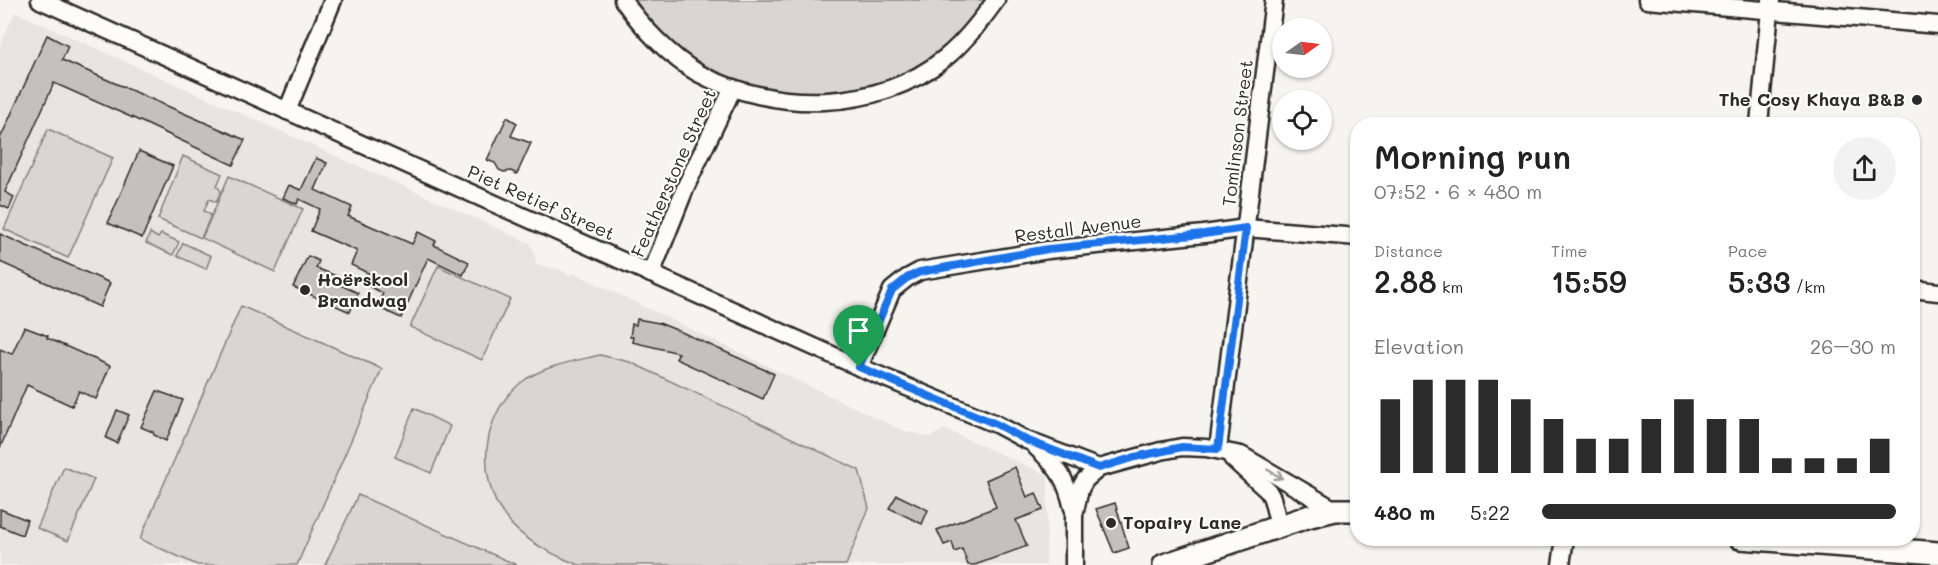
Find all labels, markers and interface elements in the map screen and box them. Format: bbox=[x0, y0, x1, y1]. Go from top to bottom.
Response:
north arrow bbox=[1272, 18, 1332, 78]
map controls bbox=[1272, 18, 1332, 150]
street label: Tomlinson Street bbox=[1216, 58, 1258, 208]
street label: Featherstone Street bbox=[625, 84, 721, 261]
place label: The Cosy Khaya B&B bbox=[1719, 87, 1905, 111]
button: locate bbox=[1272, 90, 1332, 150]
marker: The Cosy Khaya B&B bbox=[1910, 93, 1924, 107]
text: Morning run bbox=[1374, 134, 1571, 177]
button: share bbox=[1833, 137, 1896, 200]
street label: Piet Retief Street bbox=[464, 159, 619, 245]
text: 07:52 · 6 × 480 m bbox=[1374, 178, 1542, 204]
street label: Restall Avenue bbox=[1013, 208, 1143, 248]
text: Distance bbox=[1374, 240, 1443, 261]
text: Time bbox=[1551, 240, 1587, 261]
text: Pace bbox=[1728, 240, 1767, 261]
text: 2.88 bbox=[1374, 261, 1437, 301]
text: 15:59 bbox=[1551, 261, 1627, 301]
text: 5:33 bbox=[1728, 261, 1791, 301]
place label: Hoërskool Brandwag bbox=[317, 267, 408, 312]
text: km bbox=[1437, 276, 1463, 297]
text: /km bbox=[1791, 276, 1825, 297]
marker: Hoërskool Brandwag bbox=[298, 283, 312, 297]
pin bbox=[833, 305, 884, 367]
icon: arrive bbox=[842, 314, 875, 347]
text: Elevation bbox=[1374, 333, 1464, 359]
text: 26–30 m bbox=[1810, 333, 1896, 359]
one-way arrow bbox=[1266, 468, 1283, 480]
text: 480 m bbox=[1374, 499, 1435, 525]
text: 5:22 bbox=[1470, 499, 1510, 525]
place label: Topairy Lane bbox=[1123, 510, 1241, 534]
marker: Topairy Lane bbox=[1104, 516, 1118, 530]

